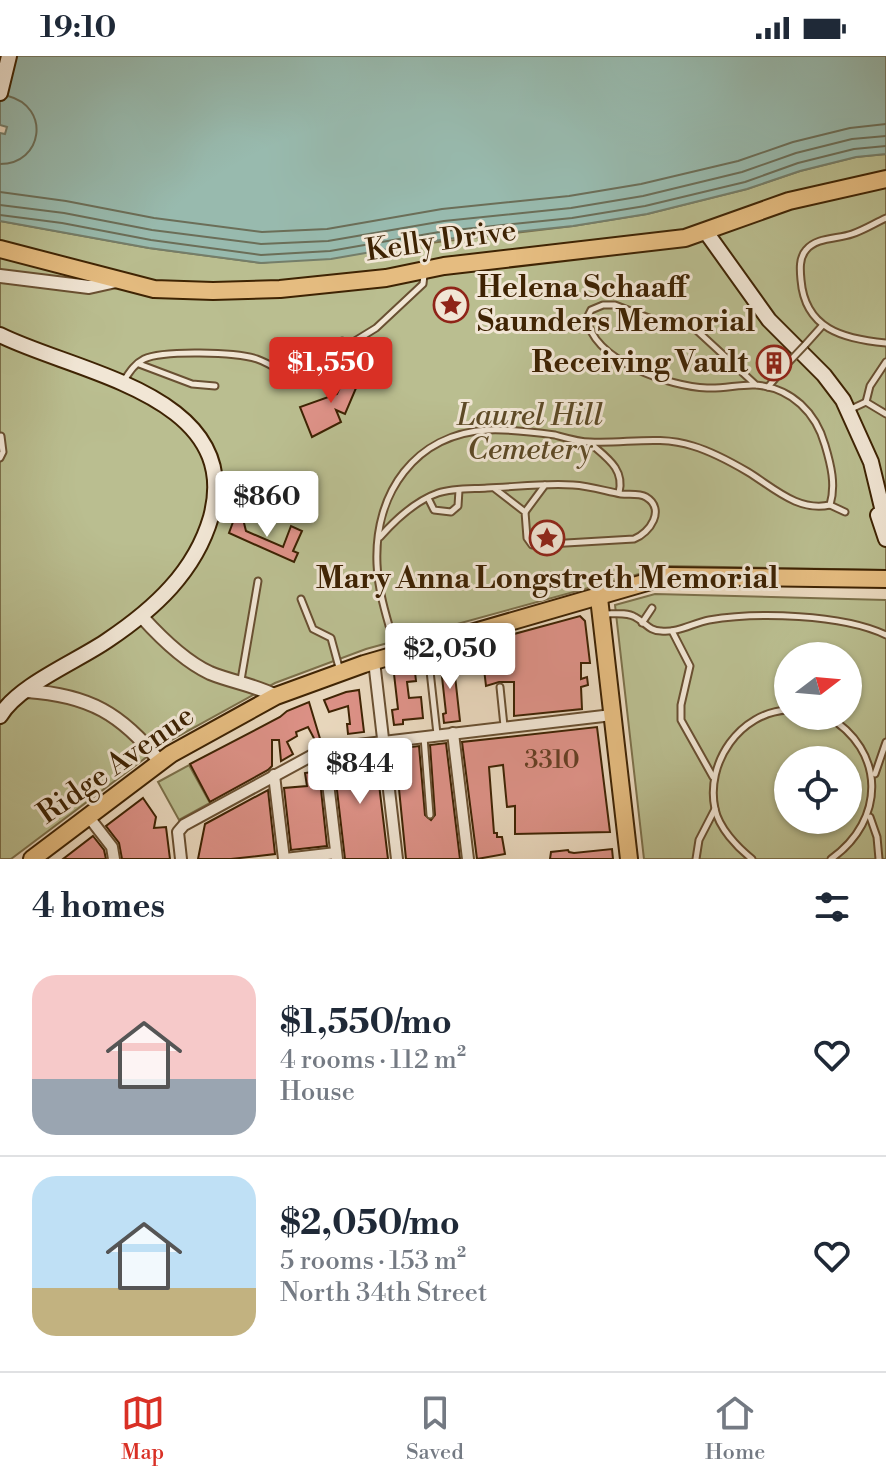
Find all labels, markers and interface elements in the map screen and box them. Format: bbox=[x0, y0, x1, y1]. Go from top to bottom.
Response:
text: 19:10 bbox=[40, 9, 116, 47]
street label: Kelly Drive bbox=[363, 212, 519, 270]
place label: Helena Schaaff Saunders Memorial bbox=[477, 269, 755, 341]
place icon: Helena Schaaff Saunders Memorial bbox=[432, 286, 470, 324]
pin: $1,550 bbox=[266, 337, 396, 405]
place label: Receiving Vault bbox=[532, 344, 748, 382]
building icon: Receiving Vault bbox=[755, 344, 793, 382]
text: $1,550 bbox=[287, 347, 375, 379]
park label: Laurel Hill Cemetery bbox=[456, 397, 603, 469]
pin: $860 bbox=[220, 471, 314, 539]
text: $860 bbox=[233, 481, 301, 513]
place icon: Mary Anna Longstreth Memorial bbox=[528, 519, 566, 557]
place label: Mary Anna Longstreth Memorial bbox=[316, 560, 779, 598]
pin: $2,050 bbox=[385, 623, 515, 691]
text: $2,050 bbox=[403, 633, 497, 665]
north arrow bbox=[774, 642, 862, 730]
map controls bbox=[774, 642, 862, 834]
street label: Ridge Avenue bbox=[30, 697, 202, 833]
pin: $844 bbox=[313, 738, 407, 806]
house number: 3310 bbox=[524, 744, 580, 776]
button: locate bbox=[774, 746, 862, 834]
text: $844 bbox=[326, 748, 394, 780]
icon: filters bbox=[810, 885, 854, 929]
text: 4 homes bbox=[32, 886, 165, 928]
text: $1,550/mo bbox=[280, 1002, 452, 1044]
icon: home bbox=[96, 1007, 192, 1103]
icon: heart bbox=[810, 1033, 854, 1077]
text: 4 rooms · 112 m² bbox=[280, 1044, 466, 1076]
text: House bbox=[280, 1076, 355, 1108]
text: $2,050/mo bbox=[280, 1203, 460, 1245]
icon: home bbox=[96, 1208, 192, 1304]
icon: heart bbox=[810, 1234, 854, 1278]
text: 5 rooms · 153 m² bbox=[280, 1245, 466, 1277]
text: North 34th Street bbox=[280, 1277, 487, 1309]
tab: Map bbox=[121, 1391, 165, 1466]
tab: Saved bbox=[406, 1391, 464, 1466]
tab: Home bbox=[705, 1391, 765, 1466]

